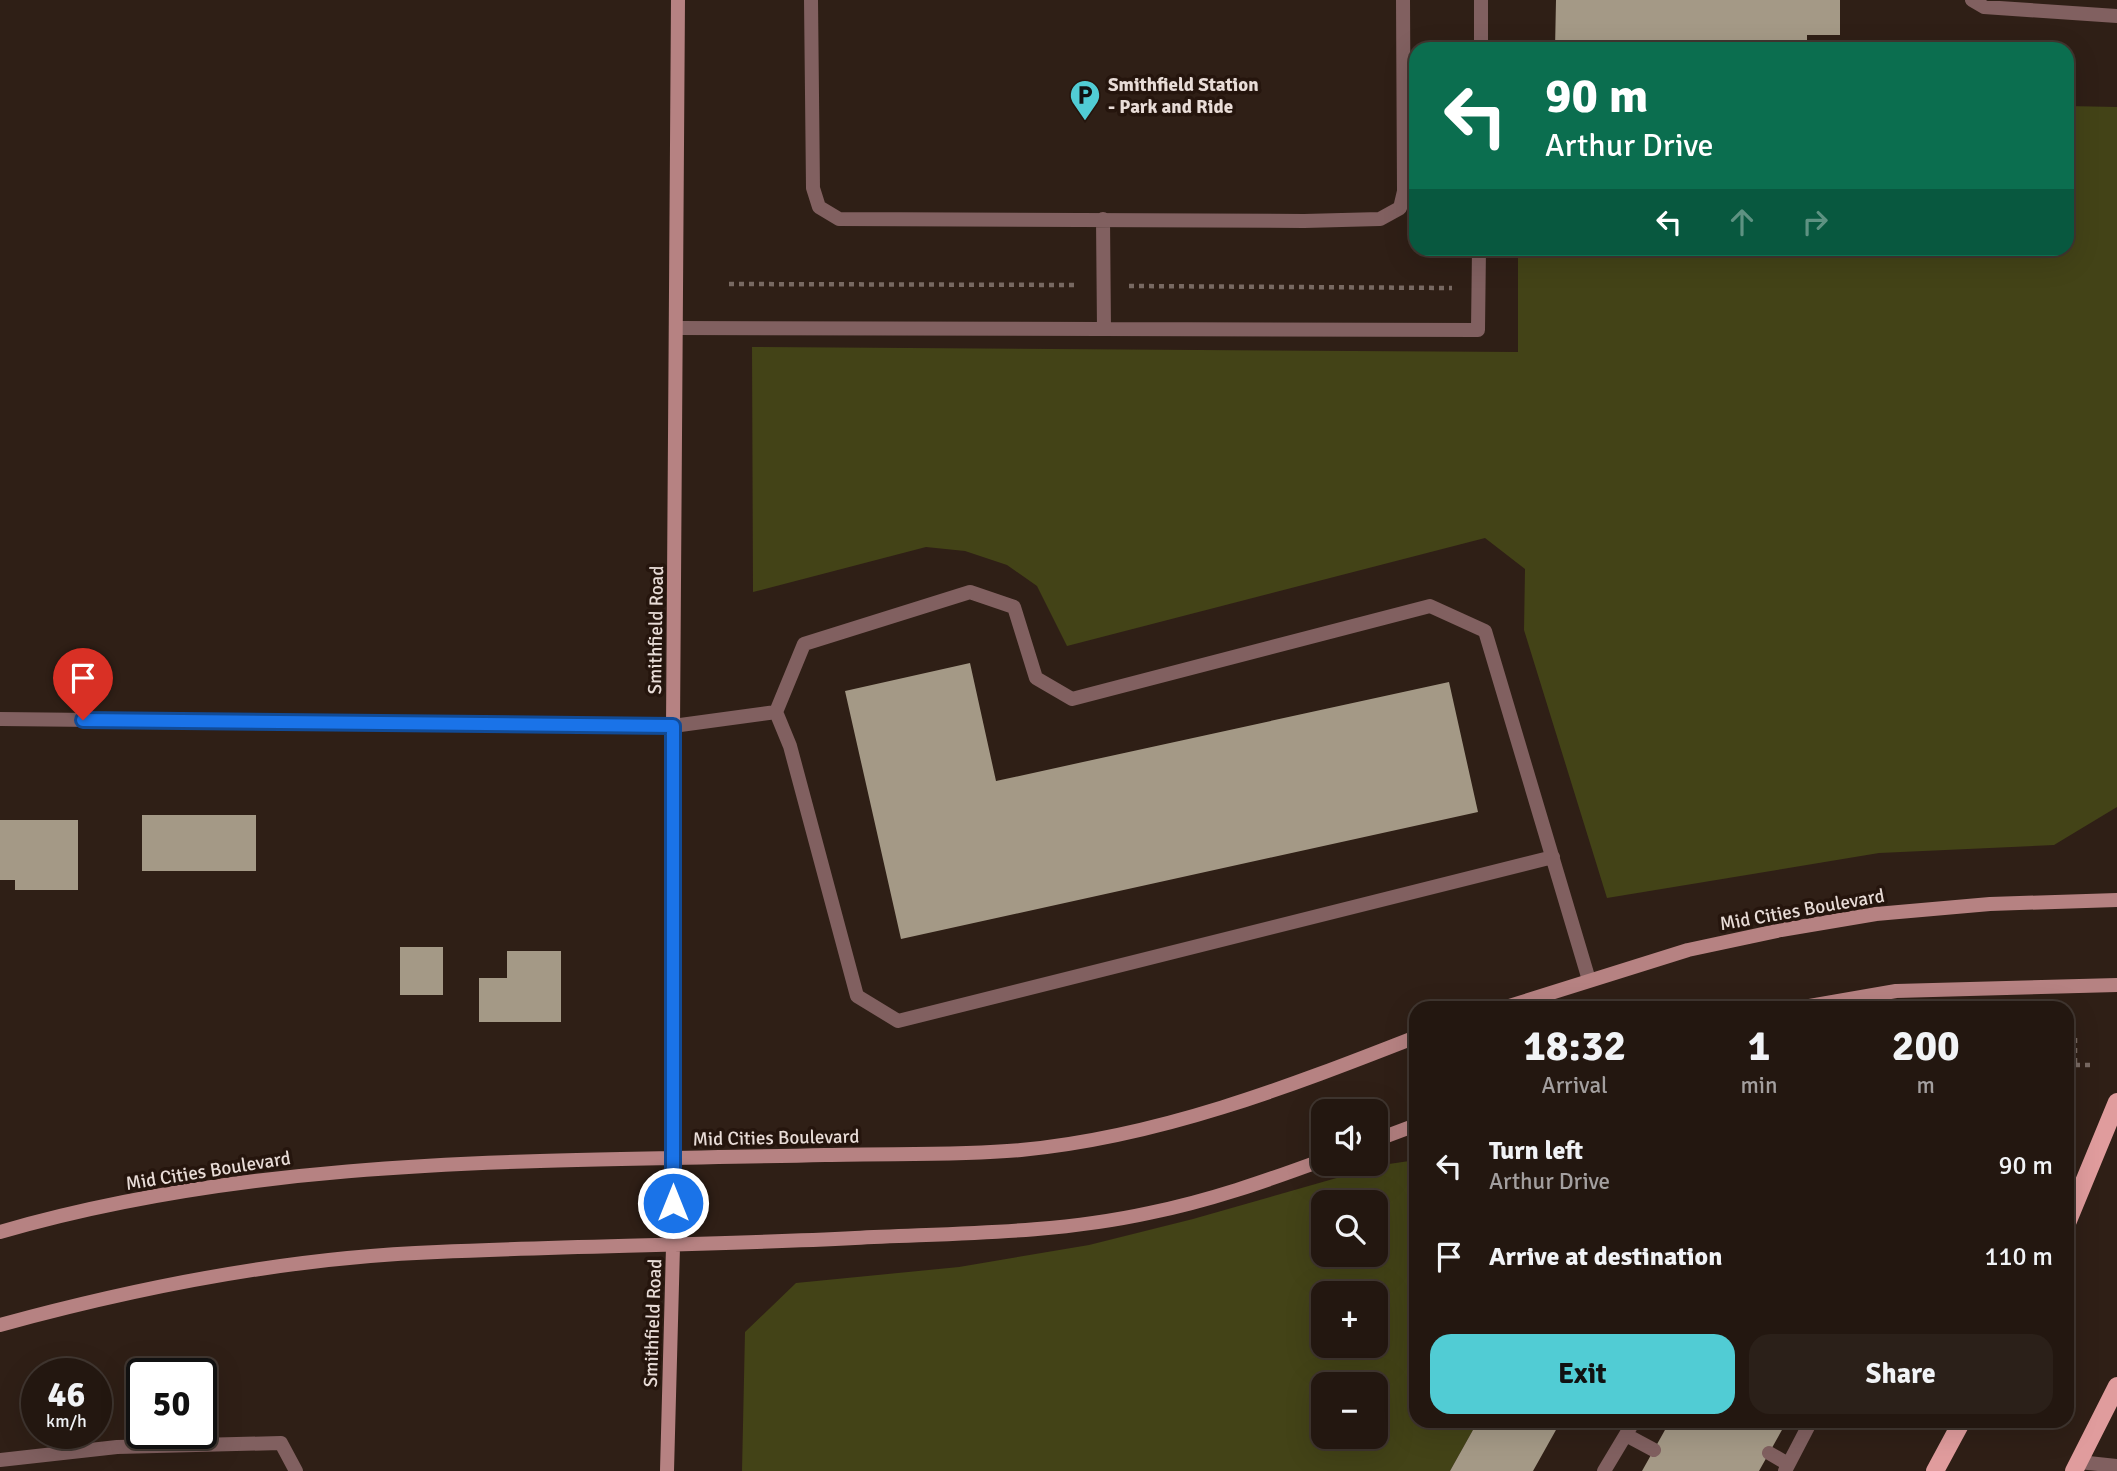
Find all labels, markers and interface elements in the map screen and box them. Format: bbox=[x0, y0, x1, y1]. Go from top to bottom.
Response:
text: 90 m bbox=[1545, 66, 1648, 126]
icon: left bbox=[1430, 70, 1521, 161]
place label: Smithfield Station - Park and Ride bbox=[1108, 73, 1259, 119]
parking icon: Smithfield Station - Park and Ride bbox=[1068, 78, 1102, 122]
text: Arthur Drive bbox=[1545, 126, 1714, 165]
icon: left bbox=[1650, 203, 1688, 241]
icon: ahead bbox=[1723, 203, 1761, 241]
icon: right bbox=[1796, 203, 1834, 241]
street label: Smithfield Road bbox=[643, 565, 669, 695]
pin bbox=[53, 648, 113, 720]
icon: arrive bbox=[64, 659, 102, 697]
street label: Mid Cities Boulevard bbox=[1718, 884, 1886, 936]
text: 18:32 bbox=[1523, 1021, 1626, 1072]
text: 1 bbox=[1748, 1021, 1770, 1072]
text: 200 bbox=[1892, 1021, 1960, 1072]
text: Arrival bbox=[1542, 1071, 1608, 1100]
text: min bbox=[1740, 1071, 1778, 1100]
text: m bbox=[1917, 1071, 1935, 1100]
map controls bbox=[1311, 1099, 1388, 1449]
button: sound bbox=[1311, 1099, 1388, 1176]
street label: Mid Cities Boulevard bbox=[692, 1125, 860, 1151]
text: Turn left bbox=[1489, 1135, 1583, 1167]
street label: Mid Cities Boulevard bbox=[124, 1146, 292, 1196]
icon: left bbox=[1430, 1147, 1468, 1185]
text: 90 m bbox=[1998, 1150, 2053, 1182]
position arrow bbox=[636, 1166, 710, 1240]
text: Arthur Drive bbox=[1489, 1167, 1610, 1196]
button: search bbox=[1311, 1190, 1388, 1267]
icon: arrive bbox=[1430, 1238, 1468, 1276]
text: Arrive at destination bbox=[1489, 1241, 1722, 1273]
text: 110 m bbox=[1984, 1241, 2053, 1273]
street label: Smithfield Road bbox=[639, 1258, 667, 1388]
button: + bbox=[1311, 1281, 1388, 1358]
button: Exit bbox=[1430, 1334, 1735, 1414]
button: Share bbox=[1749, 1334, 2053, 1414]
speed limit sign: 50 bbox=[126, 1358, 217, 1449]
button: − bbox=[1311, 1372, 1388, 1449]
text: 46 bbox=[48, 1373, 85, 1416]
text: km/h bbox=[46, 1410, 87, 1432]

